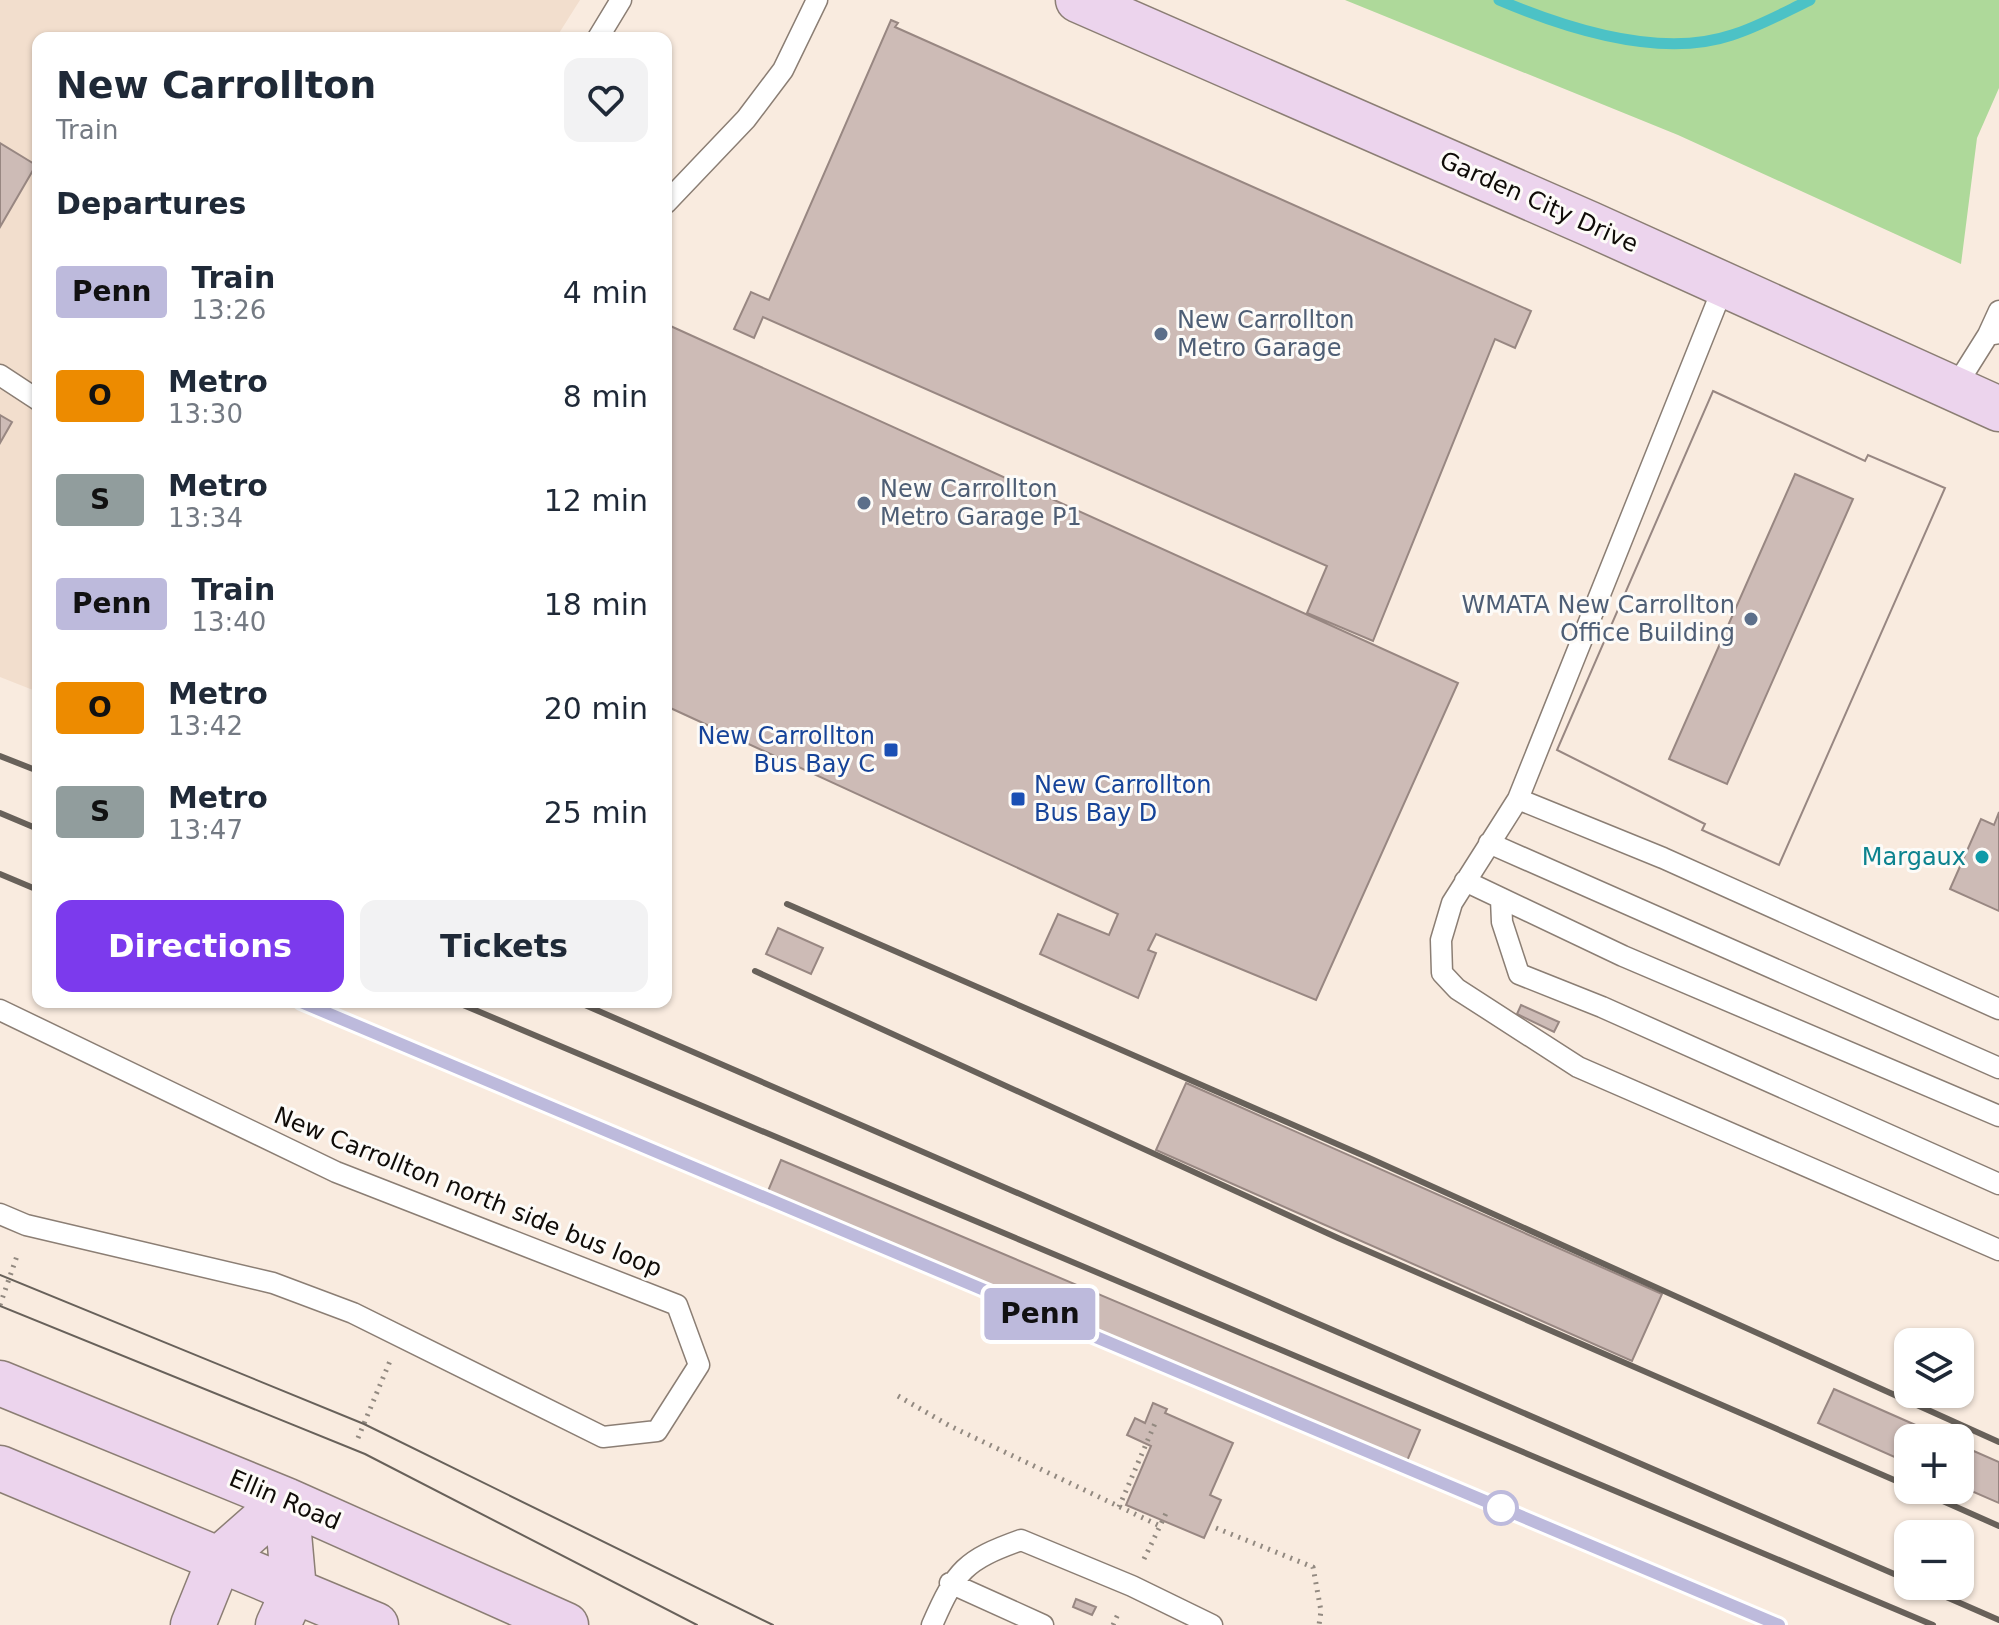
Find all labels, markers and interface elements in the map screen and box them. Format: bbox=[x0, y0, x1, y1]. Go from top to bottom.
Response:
button: heart bbox=[564, 58, 648, 142]
text: New Carrollton bbox=[56, 63, 376, 107]
text: Train bbox=[56, 115, 118, 145]
street label: Garden City Drive bbox=[1435, 146, 1643, 258]
text: Departures bbox=[56, 186, 246, 221]
text: Train bbox=[191, 260, 275, 295]
text: Penn bbox=[72, 275, 151, 308]
text: 4 min bbox=[563, 275, 648, 310]
text: 13:26 bbox=[191, 295, 266, 325]
place label: New Carrollton Metro Garage bbox=[1177, 306, 1355, 362]
marker: New Carrollton Metro Garage bbox=[1152, 325, 1170, 343]
text: Metro bbox=[168, 364, 268, 399]
text: O bbox=[88, 379, 112, 412]
text: 8 min bbox=[563, 379, 648, 414]
text: 13:30 bbox=[168, 399, 243, 429]
text: Metro bbox=[168, 468, 268, 503]
place label: New Carrollton Metro Garage P1 bbox=[880, 475, 1082, 531]
text: S bbox=[90, 483, 110, 516]
text: 12 min bbox=[544, 483, 648, 518]
marker: New Carrollton Metro Garage P1 bbox=[855, 494, 873, 512]
text: 13:34 bbox=[168, 503, 243, 533]
text: Train bbox=[191, 572, 275, 607]
text: Penn bbox=[72, 587, 151, 620]
text: 18 min bbox=[544, 587, 648, 622]
place label: WMATA New Carrollton Office Building bbox=[1462, 591, 1735, 647]
text: 13:40 bbox=[191, 607, 266, 637]
marker: WMATA New Carrollton Office Building bbox=[1742, 610, 1760, 628]
text: Metro bbox=[168, 676, 268, 711]
text: O bbox=[88, 691, 112, 724]
text: 20 min bbox=[544, 691, 648, 726]
text: 13:42 bbox=[168, 711, 243, 741]
place label: New Carrollton Bus Bay C bbox=[697, 722, 875, 778]
marker: New Carrollton Bus Bay C bbox=[882, 741, 900, 759]
place label: New Carrollton Bus Bay D bbox=[1034, 771, 1212, 827]
text: Metro bbox=[168, 780, 268, 815]
marker: New Carrollton Bus Bay D bbox=[1009, 790, 1027, 808]
text: S bbox=[90, 795, 110, 828]
text: 25 min bbox=[544, 795, 648, 830]
text: 13:47 bbox=[168, 815, 243, 845]
place label: Margaux bbox=[1862, 843, 1966, 871]
marker: Margaux bbox=[1973, 848, 1991, 866]
button: Directions bbox=[56, 900, 344, 992]
button: Tickets bbox=[360, 900, 648, 992]
street label: New Carrollton north side bus loop bbox=[270, 1101, 666, 1283]
line badge: Penn bbox=[984, 1288, 1096, 1340]
text: Penn bbox=[1000, 1297, 1080, 1330]
map controls bbox=[1894, 1328, 1974, 1600]
button: layers bbox=[1894, 1328, 1974, 1408]
button: + bbox=[1894, 1424, 1974, 1504]
street label: Ellin Road bbox=[225, 1464, 345, 1536]
unlabelled marker bbox=[1484, 1491, 1518, 1525]
button: − bbox=[1894, 1520, 1974, 1600]

